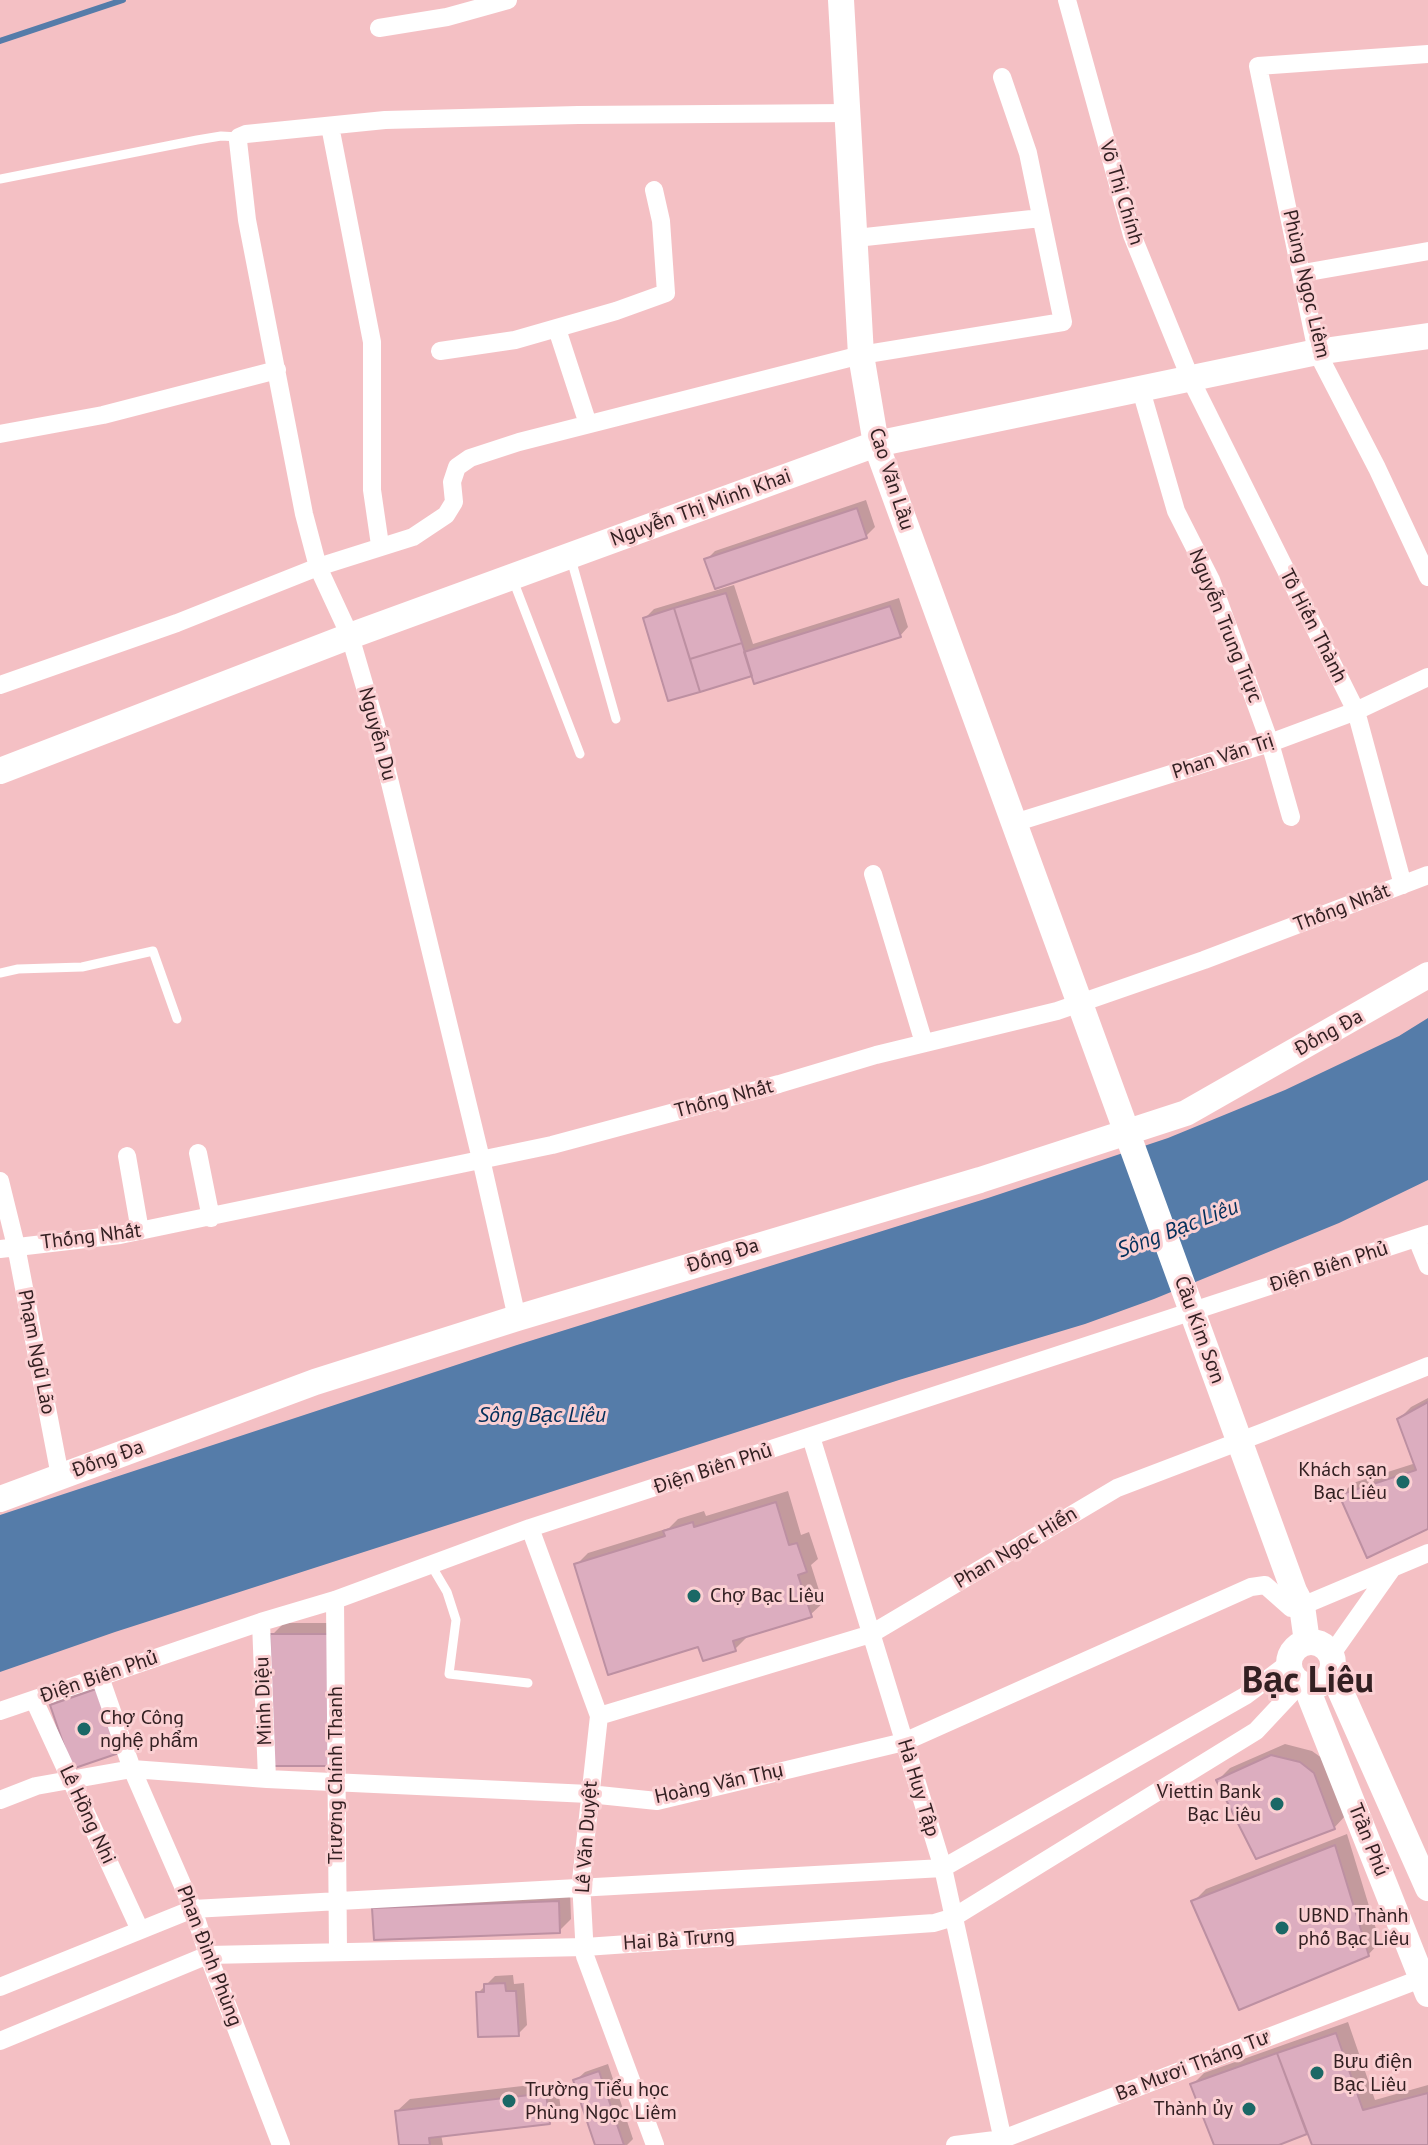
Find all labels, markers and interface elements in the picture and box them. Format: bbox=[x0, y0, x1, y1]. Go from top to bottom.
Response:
street label: Võ Thị Chính bbox=[1094, 138, 1148, 248]
street label: Phùng Ngọc Liêm bbox=[1277, 207, 1335, 361]
street label: Cao Văn Lầu bbox=[863, 425, 919, 533]
street label: Nguyễn Thị Minh Khai bbox=[607, 464, 795, 552]
street label: Nguyễn Trung Trực bbox=[1183, 546, 1267, 706]
street label: Tô Hiến Thành bbox=[1274, 565, 1352, 687]
street label: Nguyễn Du bbox=[353, 685, 401, 783]
street label: Phan Văn Trị bbox=[1169, 729, 1277, 785]
street label: Thống Nhất bbox=[1291, 879, 1393, 937]
street label: Đống Đa bbox=[1291, 1005, 1367, 1061]
street label: Thống Nhất bbox=[672, 1074, 776, 1124]
water label: Sông Bạc Liêu bbox=[1113, 1194, 1243, 1264]
street label: Thống Nhất bbox=[39, 1219, 143, 1255]
street label: Đống Đa bbox=[684, 1234, 762, 1278]
street label: Điện Biên Phủ bbox=[1267, 1237, 1391, 1297]
street label: Cầu Kim Sơn bbox=[1168, 1273, 1230, 1387]
street label: Phạm Ngũ Lão bbox=[12, 1288, 60, 1416]
water label: Sông Bạc Liêu bbox=[478, 1403, 606, 1429]
street label: Đống Đa bbox=[69, 1435, 147, 1483]
street label: Điện Biên Phủ bbox=[651, 1439, 775, 1499]
place label: Khách sạn Bạc Liêu bbox=[1298, 1458, 1387, 1505]
marker: Khách sạn Bạc Liêu bbox=[1394, 1473, 1412, 1491]
street label: Phan Ngọc Hiển bbox=[950, 1502, 1082, 1594]
place label: Chợ Bạc Liêu bbox=[710, 1584, 825, 1608]
marker: Chợ Bạc Liêu bbox=[685, 1587, 703, 1605]
street label: Điện Biên Phủ bbox=[37, 1646, 161, 1708]
street label: Minh Diệu bbox=[250, 1656, 278, 1746]
district label: Bạc Liêu bbox=[1242, 1660, 1374, 1704]
street label: Trương Chính Thanh bbox=[324, 1686, 348, 1864]
place label: Chợ Công nghệ phẩm bbox=[100, 1706, 198, 1753]
marker: Chợ Công nghệ phẩm bbox=[75, 1720, 93, 1738]
street label: Hà Huy Tập bbox=[892, 1736, 944, 1840]
street label: Hoàng Văn Thụ bbox=[652, 1759, 786, 1809]
street label: Lê Hồng Nhi bbox=[54, 1762, 120, 1868]
street label: Lê Văn Duyệt bbox=[571, 1780, 603, 1894]
place label: Viettin Bank Bạc Liêu bbox=[1157, 1780, 1261, 1827]
marker: Viettin Bank Bạc Liêu bbox=[1268, 1795, 1286, 1813]
street label: Trần Phú bbox=[1343, 1800, 1393, 1880]
street label: Phan Đình Phùng bbox=[171, 1882, 247, 2030]
place label: UBND Thành phố Bạc Liêu bbox=[1298, 1904, 1410, 1951]
marker: UBND Thành phố Bạc Liêu bbox=[1273, 1919, 1291, 1937]
street label: Hai Bà Trưng bbox=[622, 1924, 736, 1956]
street label: Ba Mươi Tháng Tư bbox=[1112, 2026, 1274, 2106]
place label: Bưu điện Bạc Liêu bbox=[1333, 2050, 1412, 2097]
marker: Bưu điện Bạc Liêu bbox=[1308, 2064, 1326, 2082]
place label: Trường Tiểu học Phùng Ngọc Liêm bbox=[525, 2078, 677, 2125]
marker: Trường Tiểu học Phùng Ngọc Liêm bbox=[500, 2092, 518, 2110]
place label: Thành ủy bbox=[1153, 2097, 1233, 2121]
marker: Thành ủy bbox=[1240, 2100, 1258, 2118]

